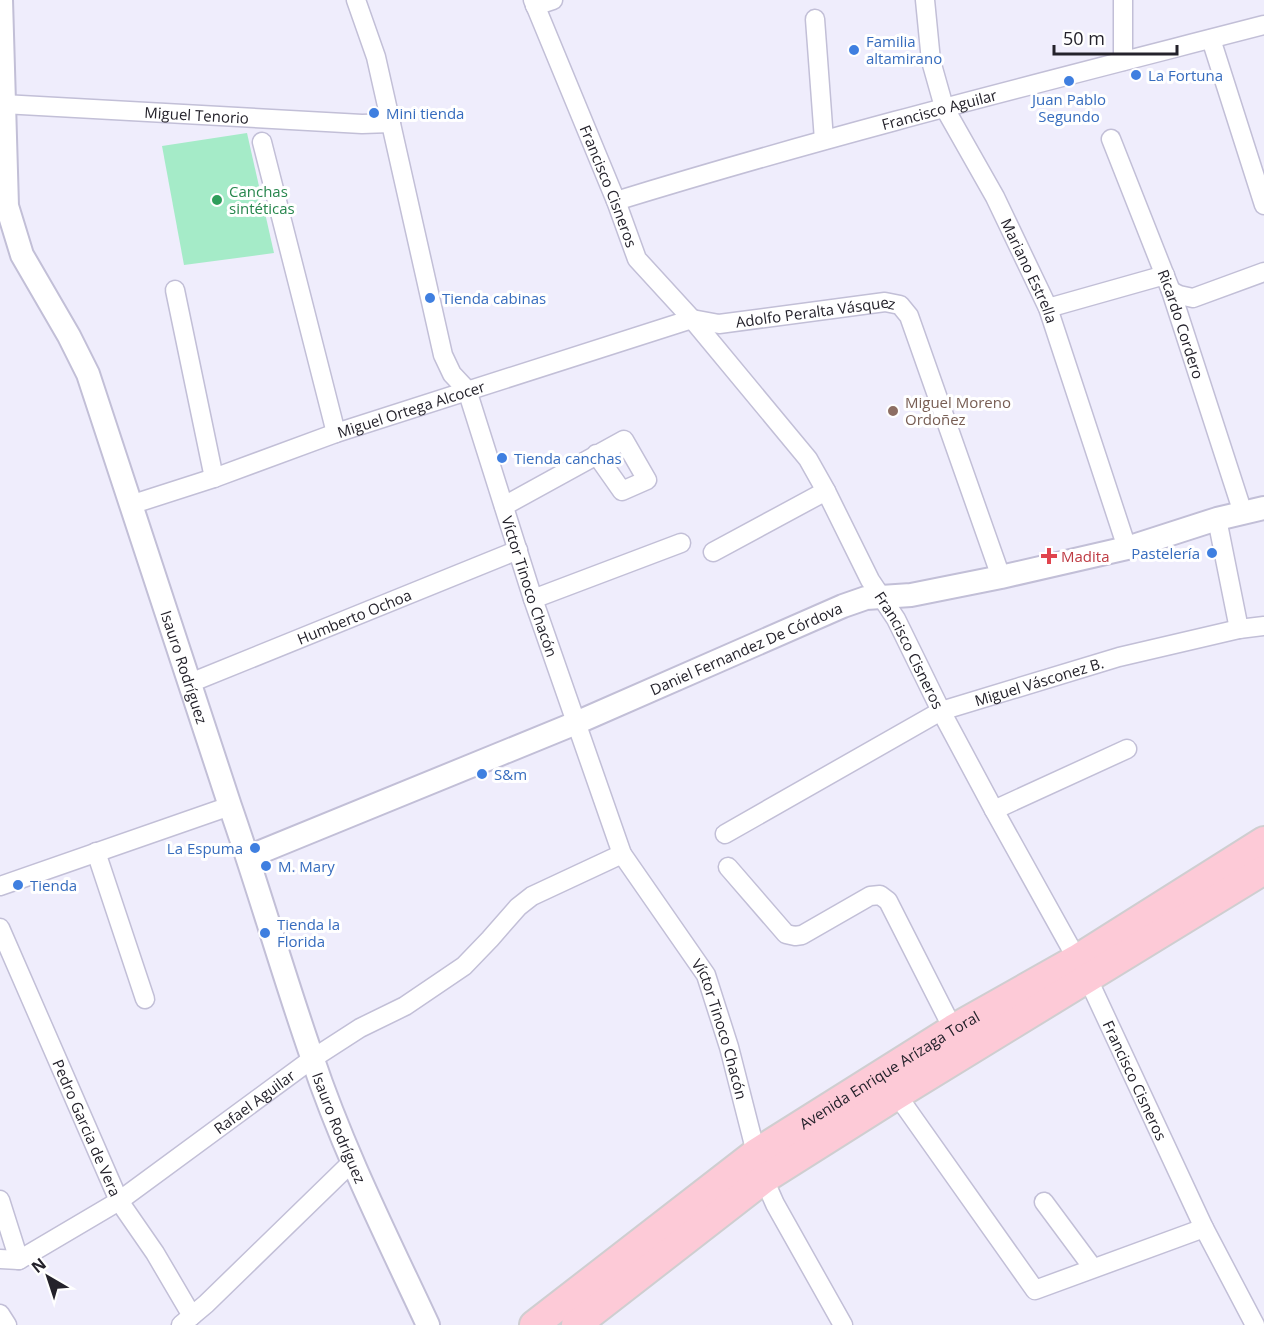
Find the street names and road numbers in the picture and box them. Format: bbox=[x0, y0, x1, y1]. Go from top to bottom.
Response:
street label: Francisco Aguilar bbox=[879, 84, 999, 134]
street label: Miguel Tenorio bbox=[144, 102, 250, 128]
street label: Francisco Cisneros bbox=[576, 122, 642, 250]
street label: Mariano Estrella bbox=[997, 215, 1062, 326]
street label: Ricardo Cordero bbox=[1153, 266, 1209, 381]
street label: Adolfo Peralta Vásquez bbox=[734, 292, 897, 332]
street label: Miguel Ortega Alcocer bbox=[335, 376, 487, 442]
street label: Víctor Tinoco Chacón bbox=[497, 513, 562, 660]
street label: Humberto Ochoa bbox=[294, 584, 414, 649]
street label: Francisco Cisneros bbox=[870, 587, 948, 712]
street label: Daniel Fernandez De Córdova bbox=[647, 598, 845, 699]
street label: Isauro Rodríguez bbox=[156, 608, 212, 726]
street label: Miguel Vásconez B. bbox=[972, 652, 1106, 710]
street label: Víctor Tinoco Chacón bbox=[688, 955, 752, 1101]
street label: Avenida Enrique Arízaga Toral bbox=[795, 1006, 983, 1133]
street label: Francisco Cisneros bbox=[1099, 1017, 1172, 1143]
street label: Pedro Garcia de Vera bbox=[48, 1056, 126, 1200]
street label: Rafael Aguilar bbox=[210, 1065, 299, 1138]
street label: Isauro Rodríguez bbox=[308, 1069, 371, 1186]

